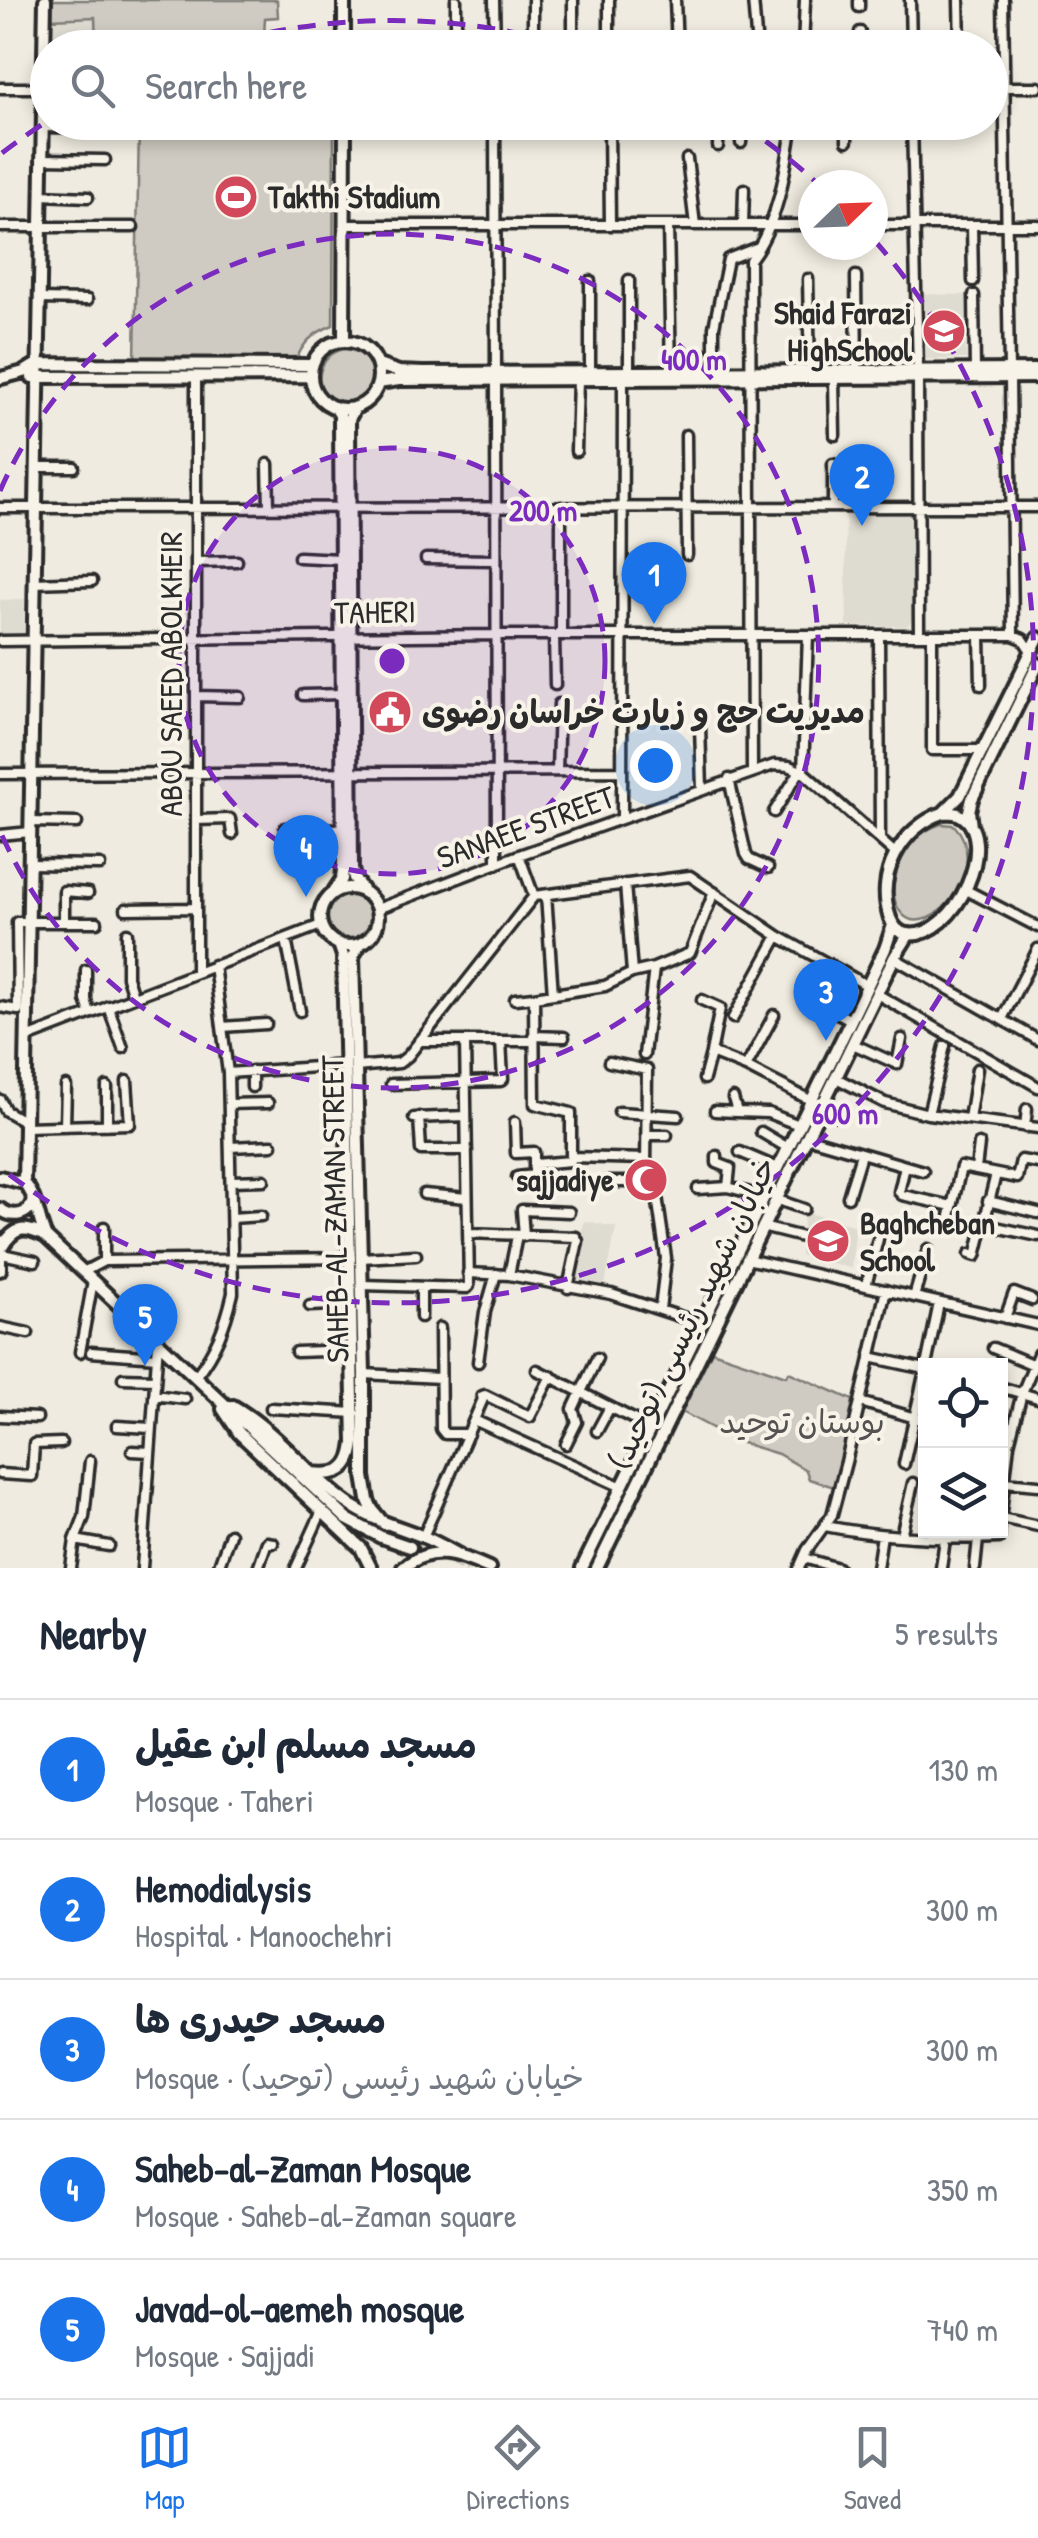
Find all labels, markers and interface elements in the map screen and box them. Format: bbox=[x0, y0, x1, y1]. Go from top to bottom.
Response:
search box bbox=[30, 30, 1008, 140]
icon: search bbox=[65, 58, 120, 113]
text: Search here bbox=[145, 59, 307, 111]
north arrow bbox=[798, 170, 888, 260]
sports icon: Takthi Stadium bbox=[213, 174, 259, 220]
place label: Takthi Stadium bbox=[267, 175, 440, 218]
place label: Shaid Farazi HighSchool bbox=[774, 291, 913, 372]
school or university icon: Shaid Farazi HighSchool bbox=[921, 308, 967, 354]
text: 400 m bbox=[661, 339, 727, 379]
pin: 2 bbox=[830, 444, 894, 526]
text: 200 m bbox=[509, 490, 577, 530]
street label: ABOU SAEED ABOLKHEIR bbox=[149, 531, 192, 817]
pin: 1 bbox=[622, 542, 686, 624]
street label: TAHERI bbox=[334, 589, 416, 634]
centre of rings bbox=[374, 643, 410, 679]
public building icon: مدیریت حج و زیارت خراسان رضوی bbox=[367, 689, 413, 735]
place label: مدیریت حج و زیارت خراسان رضوی bbox=[422, 690, 865, 733]
your location bbox=[630, 740, 681, 791]
street label: SANAEE STREET bbox=[431, 774, 622, 879]
pin: 4 bbox=[274, 814, 338, 897]
pin: 3 bbox=[794, 958, 858, 1041]
street label: SAHEB-AL-ZAMAN STREET bbox=[310, 1054, 359, 1363]
text: 600 m bbox=[812, 1093, 878, 1133]
street label: خیابان شهید رئیسی (توحید) bbox=[597, 1149, 786, 1476]
mosque icon: sajjadiye bbox=[623, 1157, 669, 1203]
place label: sajjadiye bbox=[516, 1158, 614, 1202]
place label: Baghcheban School bbox=[860, 1201, 995, 1281]
school or university icon: Baghcheban School bbox=[805, 1218, 851, 1264]
pin: 5 bbox=[112, 1284, 178, 1366]
map controls bbox=[918, 1358, 1008, 1538]
button: locate bbox=[918, 1358, 1008, 1448]
park label: بوستان توحید bbox=[719, 1400, 885, 1443]
button: layers bbox=[918, 1448, 1008, 1538]
text: Nearby bbox=[40, 1605, 147, 1662]
text: 5 results bbox=[895, 1612, 998, 1655]
text: مسجد مسلم ابن عقیل bbox=[135, 1718, 477, 1770]
text: 1 bbox=[67, 1748, 78, 1791]
text: 130 m bbox=[929, 1748, 998, 1791]
text: Mosque · Taheri bbox=[135, 1779, 314, 1822]
text: Hemodialysis bbox=[135, 1862, 311, 1914]
text: 2 bbox=[65, 1888, 80, 1931]
text: 300 m bbox=[926, 1888, 998, 1931]
text: Hospital · Manoochehri bbox=[135, 1914, 393, 1957]
text: مسجد حیدری ها bbox=[135, 1993, 386, 2045]
text: 3 bbox=[65, 2028, 80, 2071]
text: 300 m bbox=[926, 2028, 998, 2071]
text: Mosque · خیابان شهید رئیسی (توحید) bbox=[135, 2056, 584, 2099]
text: Saheb-al-Zaman Mosque bbox=[135, 2142, 471, 2194]
text: 4 bbox=[66, 2168, 79, 2211]
text: 350 m bbox=[927, 2168, 998, 2211]
text: Mosque · Saheb-al-Zaman square bbox=[135, 2194, 517, 2237]
text: Javad-ol-aemeh mosque bbox=[135, 2282, 464, 2334]
text: 5 bbox=[66, 2308, 79, 2351]
text: 740 m bbox=[927, 2308, 998, 2351]
text: Mosque · Sajjadi bbox=[135, 2334, 315, 2377]
tab: Map bbox=[137, 2420, 192, 2518]
tab: Directions bbox=[466, 2420, 569, 2518]
tab: Saved bbox=[844, 2420, 901, 2518]

